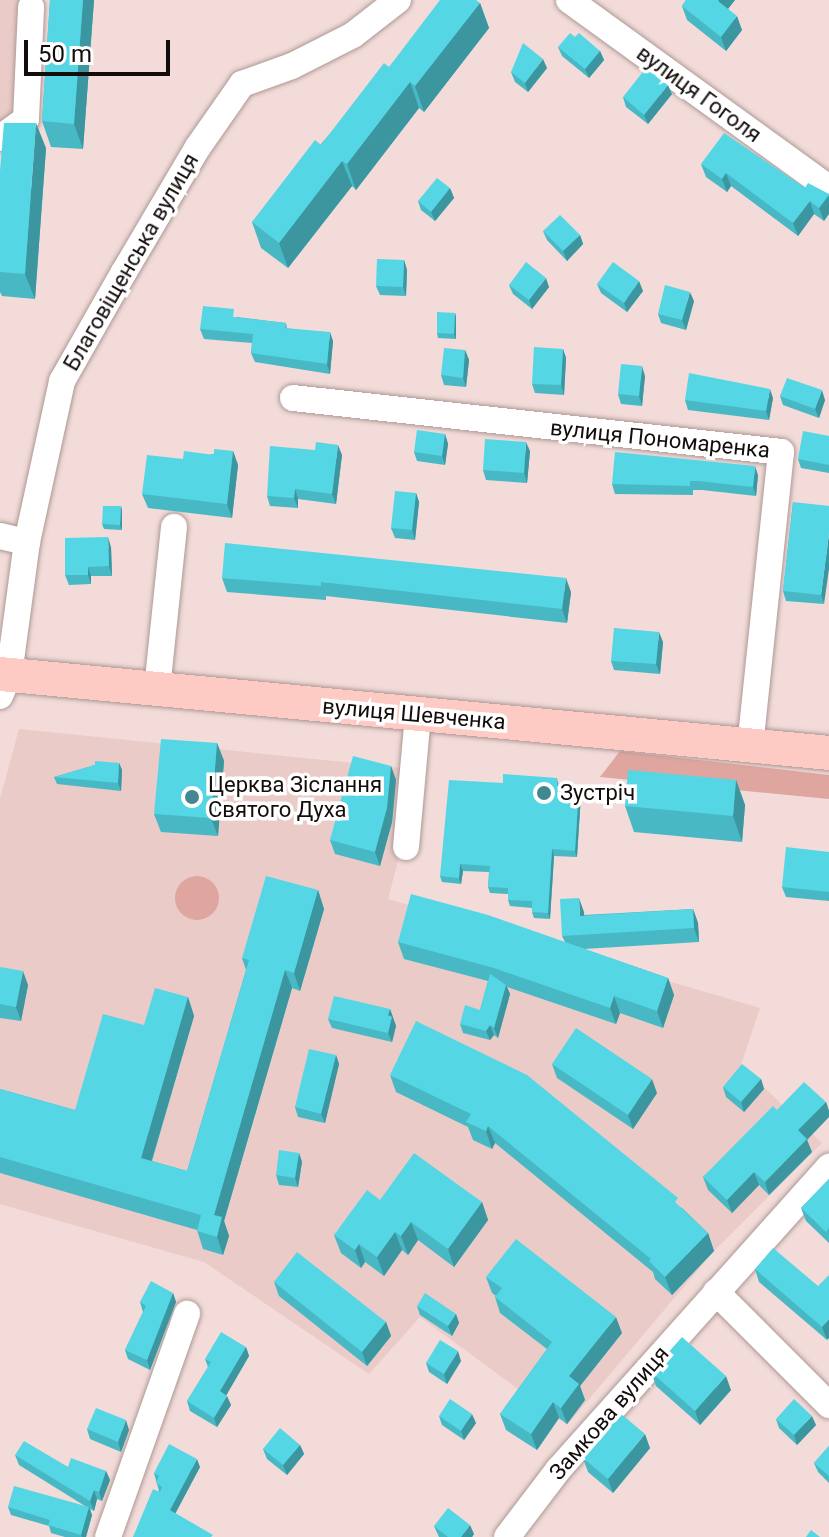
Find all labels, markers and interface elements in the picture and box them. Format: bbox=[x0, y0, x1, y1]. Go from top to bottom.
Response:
scale bar bbox=[28, 24, 174, 74]
text: 50 m bbox=[38, 40, 92, 68]
street label: вулиця Гоголя bbox=[632, 40, 766, 148]
street label: Благовіщенська вулиця bbox=[58, 149, 204, 375]
street label: вулиця Пономаренка bbox=[549, 414, 771, 464]
street label: вулиця Шевченка bbox=[321, 693, 507, 735]
place label: Церква Зіслання Святого Духа bbox=[208, 771, 382, 822]
place label: Зустріч bbox=[560, 780, 635, 806]
marker: Зустріч bbox=[535, 784, 553, 802]
marker: Церква Зіслання Святого Духа bbox=[183, 788, 201, 806]
street label: Замкова вулиця bbox=[544, 1341, 674, 1485]

